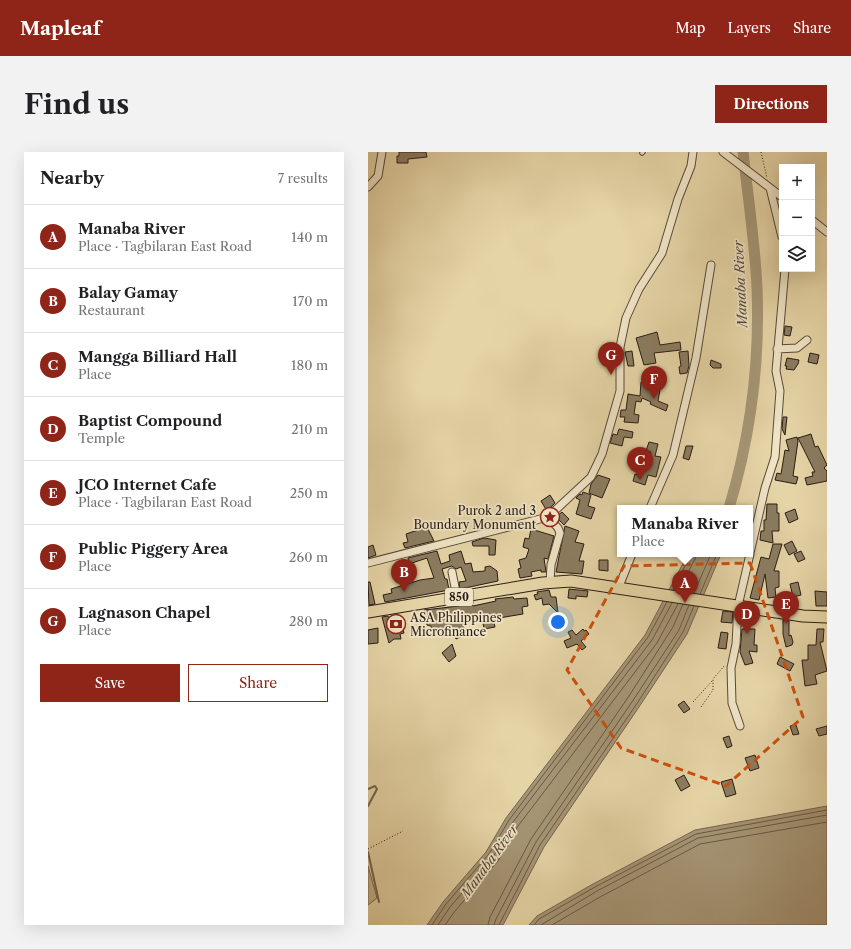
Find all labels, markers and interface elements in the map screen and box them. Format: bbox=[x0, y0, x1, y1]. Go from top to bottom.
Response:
text: Mapleaf bbox=[20, 17, 101, 40]
text: Map bbox=[675, 19, 705, 37]
text: Layers bbox=[727, 19, 771, 37]
text: Share bbox=[793, 19, 831, 37]
button: Directions bbox=[715, 85, 827, 123]
text: Find us bbox=[24, 87, 129, 121]
map controls bbox=[779, 164, 815, 272]
button: + bbox=[779, 164, 815, 200]
text: Nearby bbox=[40, 168, 104, 188]
text: 7 results bbox=[278, 170, 328, 186]
button: − bbox=[779, 200, 815, 236]
text: Manaba River bbox=[78, 219, 185, 238]
text: A bbox=[48, 229, 58, 245]
text: 140 m bbox=[291, 229, 328, 245]
button: layers bbox=[779, 236, 815, 272]
text: Place · Tagbilaran East Road bbox=[78, 238, 252, 254]
water label: Manaba River bbox=[730, 239, 750, 330]
text: Balay Gamay bbox=[78, 283, 178, 302]
text: B bbox=[48, 293, 58, 309]
text: 170 m bbox=[292, 293, 328, 309]
text: Restaurant bbox=[78, 302, 145, 318]
pin: G bbox=[598, 342, 624, 375]
text: Mangga Billiard Hall bbox=[78, 347, 237, 366]
text: C bbox=[48, 357, 58, 373]
text: 180 m bbox=[291, 357, 328, 373]
text: Place bbox=[78, 366, 111, 382]
pin: F bbox=[641, 366, 667, 399]
text: Baptist Compound bbox=[78, 411, 222, 430]
text: D bbox=[47, 421, 59, 437]
text: 210 m bbox=[291, 421, 328, 437]
text: Temple bbox=[78, 430, 125, 446]
pin: C bbox=[627, 447, 653, 480]
text: JCO Internet Cafe bbox=[78, 475, 216, 494]
text: E bbox=[48, 485, 58, 501]
text: 250 m bbox=[290, 485, 328, 501]
text: Place · Tagbilaran East Road bbox=[78, 494, 252, 510]
place label: Purok 2 and 3 Boundary Monument bbox=[413, 503, 537, 532]
popup bbox=[617, 505, 753, 557]
place icon: Purok 2 and 3 Boundary Monument bbox=[539, 506, 561, 528]
text: Manaba River bbox=[631, 514, 739, 533]
text: Place bbox=[631, 533, 665, 549]
text: Public Piggery Area bbox=[78, 539, 228, 558]
text: F bbox=[49, 549, 57, 565]
text: 260 m bbox=[289, 549, 328, 565]
text: Place bbox=[78, 558, 111, 574]
pin: B bbox=[391, 559, 417, 592]
pin: A bbox=[672, 570, 698, 603]
road number: 850 bbox=[445, 588, 473, 606]
pin: E bbox=[773, 591, 799, 624]
pin: D bbox=[734, 601, 760, 634]
text: Lagnason Chapel bbox=[78, 603, 211, 622]
place label: ASA Philippines Microfinance bbox=[409, 610, 502, 639]
your location bbox=[548, 612, 568, 632]
text: G bbox=[47, 613, 59, 629]
text: 280 m bbox=[289, 613, 328, 629]
bank icon: ASA Philippines Microfinance bbox=[385, 613, 407, 635]
text: Place bbox=[78, 622, 111, 638]
button: Save bbox=[40, 664, 180, 702]
button: Share bbox=[188, 664, 328, 702]
water label: Manaba River bbox=[456, 820, 522, 903]

